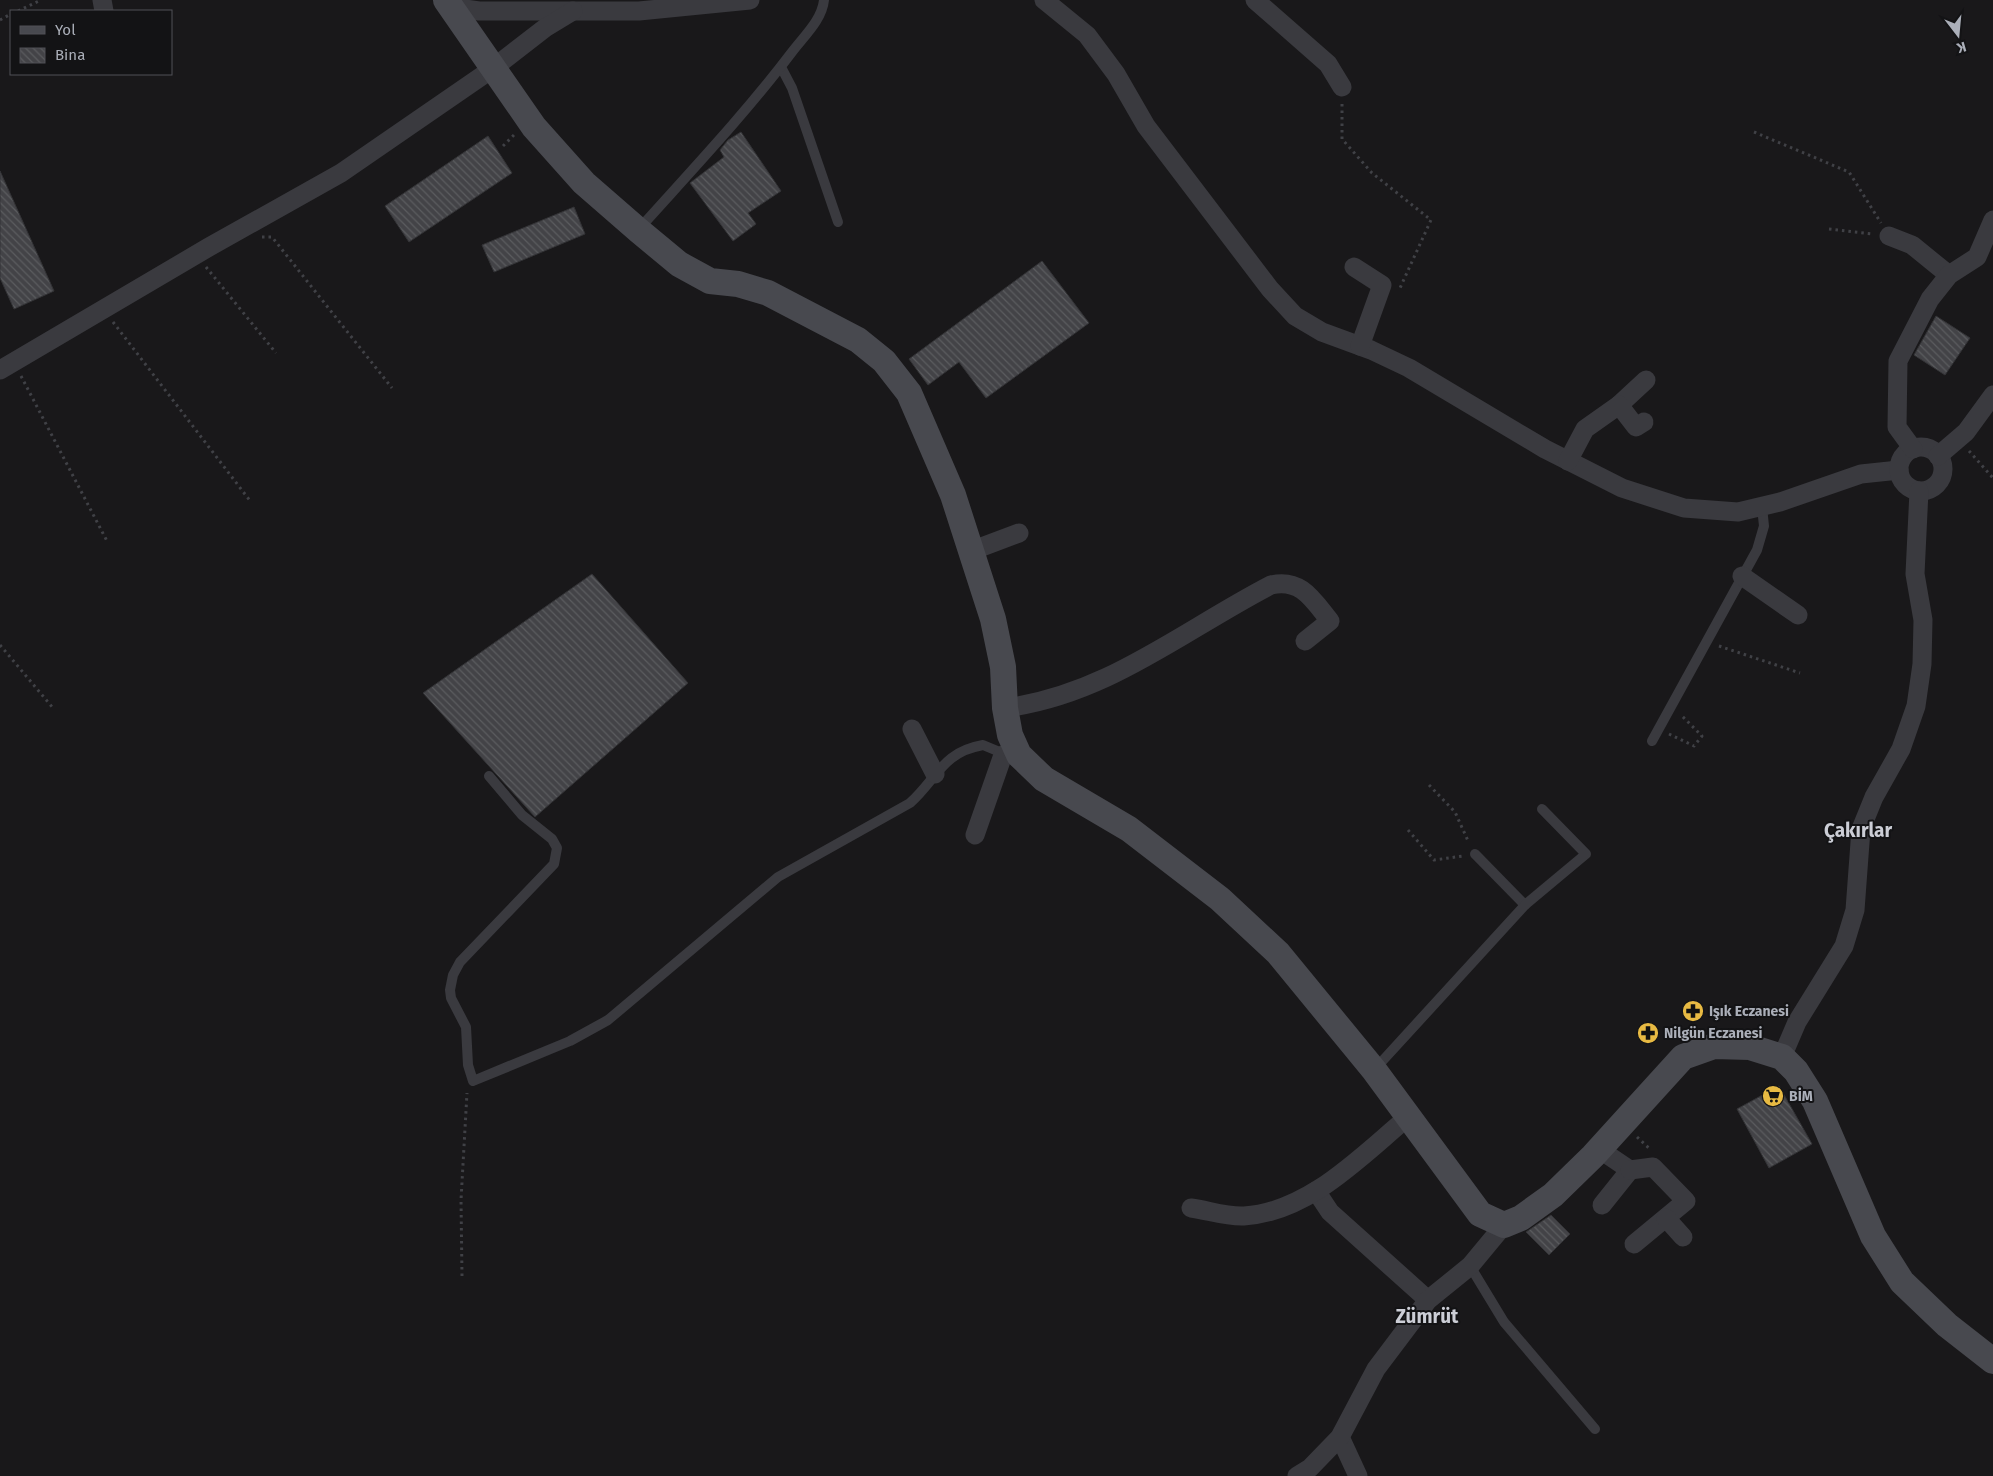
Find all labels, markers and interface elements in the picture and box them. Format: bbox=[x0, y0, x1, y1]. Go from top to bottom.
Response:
legend bbox=[10, 10, 172, 75]
north arrow bbox=[1933, 10, 1983, 60]
text: Yol bbox=[55, 21, 76, 39]
text: K bbox=[1954, 38, 1968, 57]
text: Bina bbox=[55, 46, 85, 64]
district label: Çakırlar bbox=[1824, 819, 1892, 843]
pharmacy icon: Işık Eczanesi bbox=[1681, 999, 1705, 1023]
place label: Işık Eczanesi bbox=[1709, 1003, 1789, 1021]
pharmacy icon: Nilgün Eczanesi bbox=[1636, 1021, 1660, 1045]
place label: Nilgün Eczanesi bbox=[1664, 1025, 1763, 1042]
supermarket icon: BİM bbox=[1761, 1084, 1785, 1108]
place label: BİM bbox=[1789, 1087, 1813, 1105]
district label: Zümrüt bbox=[1396, 1305, 1459, 1328]

